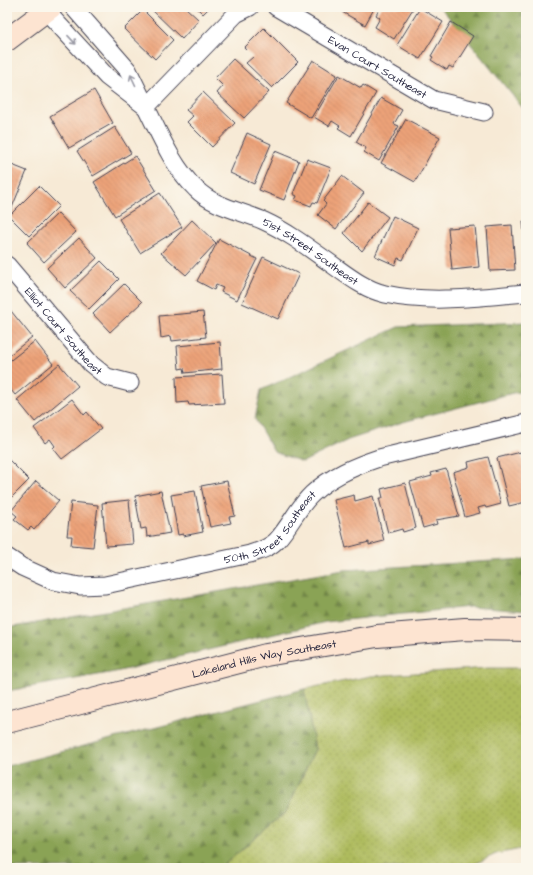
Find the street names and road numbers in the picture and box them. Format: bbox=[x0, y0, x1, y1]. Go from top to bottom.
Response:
street label: Evan Court Southeast bbox=[325, 32, 430, 103]
street label: 51st Street Southeast bbox=[260, 214, 362, 289]
street label: Elliot Court Southeast bbox=[21, 284, 106, 379]
street label: 50th Street Southeast bbox=[222, 487, 320, 567]
street label: Lakeland Hills Way Southeast bbox=[190, 636, 338, 682]

